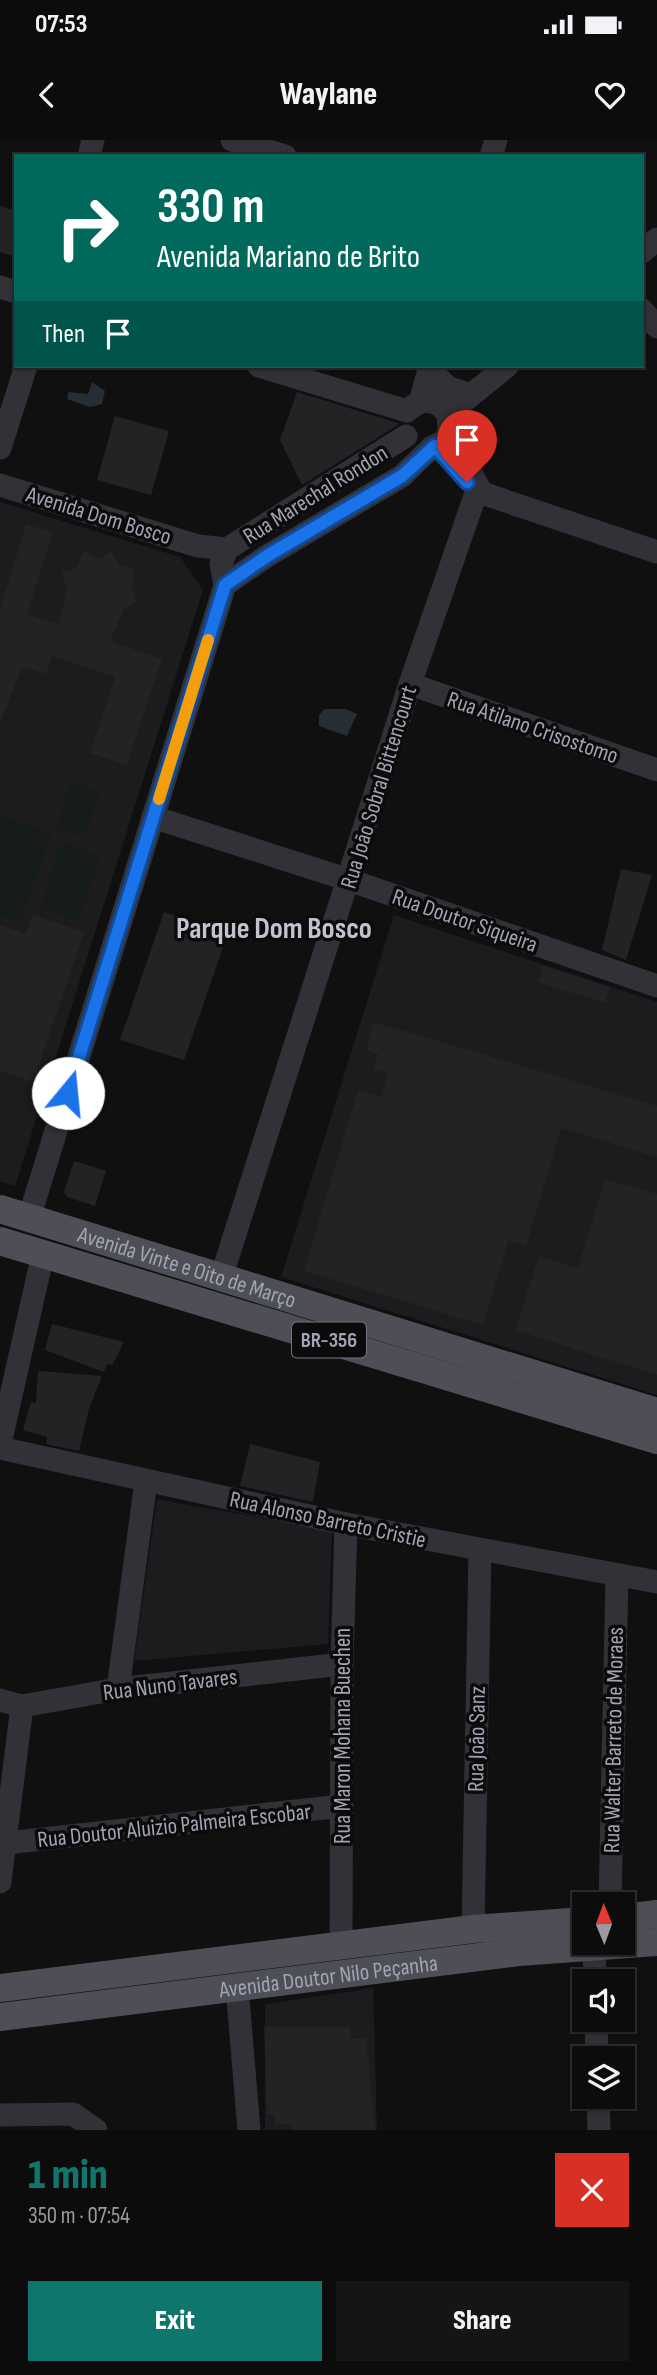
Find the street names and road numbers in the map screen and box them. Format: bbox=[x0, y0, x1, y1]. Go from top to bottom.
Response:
street label: Rua Marechal Rondon bbox=[238, 439, 393, 551]
street label: Avenida Dom Bosco bbox=[22, 480, 174, 551]
street label: Rua João Sobral Bittencourt bbox=[335, 683, 423, 892]
street label: Rua Atilano Crisostomo bbox=[444, 686, 622, 770]
street label: Rua Doutor Siqueira bbox=[388, 883, 541, 959]
street label: Avenida Vinte e Oito de Março bbox=[74, 1221, 299, 1315]
road number: BR-356 bbox=[292, 1322, 366, 1358]
street label: Rua Alonso Barreto Cristie bbox=[227, 1485, 429, 1554]
street label: Rua Walter Barreto de Moraes bbox=[598, 1627, 630, 1853]
street label: Rua Maron Mohana Buechen bbox=[329, 1628, 357, 1844]
street label: Rua Nuno Tavares bbox=[102, 1663, 239, 1707]
street label: Rua João Sanz bbox=[462, 1686, 492, 1792]
street label: Rua Doutor Aluizio Palmeira Escobar bbox=[36, 1798, 313, 1854]
street label: Avenida Doutor Nilo Peçanha bbox=[217, 1949, 439, 2005]

